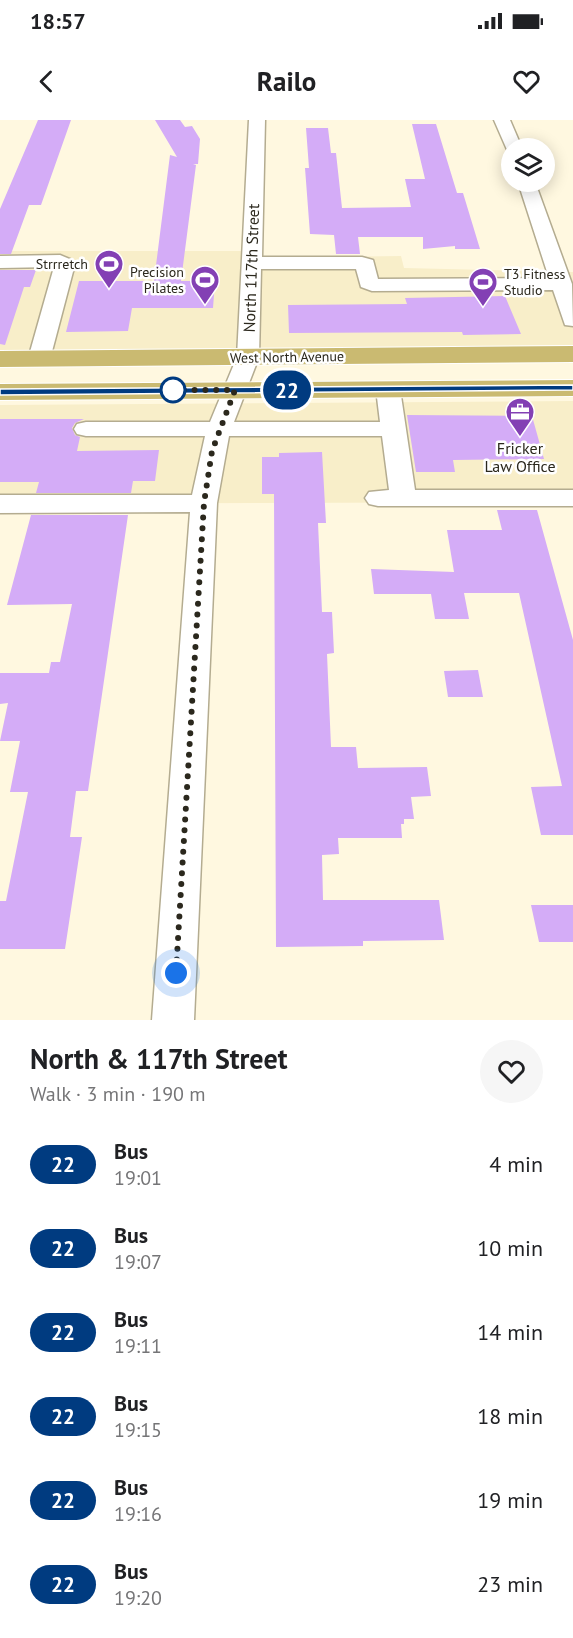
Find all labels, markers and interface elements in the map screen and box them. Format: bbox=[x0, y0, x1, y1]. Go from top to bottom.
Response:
text: 18:57 bbox=[30, 7, 86, 35]
text: Railo bbox=[257, 64, 316, 98]
icon: back bbox=[30, 65, 63, 98]
icon: heart bbox=[510, 65, 543, 98]
map controls bbox=[501, 138, 555, 192]
button: layers bbox=[501, 138, 555, 192]
street label: North 117th Street bbox=[239, 203, 263, 333]
sports icon: Strrretch bbox=[93, 248, 125, 290]
place label: Strrretch bbox=[36, 255, 88, 273]
place label: Precision Pilates bbox=[130, 263, 184, 297]
sports icon: Precision Pilates bbox=[189, 264, 221, 306]
place label: T3 Fitness Studio bbox=[504, 265, 566, 299]
sports icon: T3 Fitness Studio bbox=[467, 266, 499, 308]
street label: West North Avenue bbox=[230, 347, 344, 367]
line badge: 22 bbox=[260, 370, 314, 410]
unlabelled marker bbox=[160, 377, 186, 403]
text: 22 bbox=[275, 377, 299, 404]
office icon: Fricker Law Office bbox=[504, 396, 536, 438]
place label: Fricker Law Office bbox=[484, 438, 556, 476]
your location bbox=[161, 958, 191, 988]
text: North & 117th Street bbox=[30, 1040, 287, 1077]
button: heart bbox=[480, 1040, 543, 1103]
text: Walk · 3 min · 190 m bbox=[30, 1081, 206, 1107]
text: Bus bbox=[114, 1137, 148, 1165]
text: 4 min bbox=[489, 1150, 543, 1178]
text: 22 bbox=[51, 1151, 75, 1178]
text: 19:01 bbox=[114, 1165, 162, 1191]
text: Bus bbox=[114, 1221, 148, 1249]
text: 10 min bbox=[477, 1234, 543, 1262]
text: 22 bbox=[51, 1235, 75, 1262]
text: 19:07 bbox=[114, 1249, 162, 1275]
text: Bus bbox=[114, 1305, 148, 1333]
text: 14 min bbox=[477, 1318, 543, 1346]
text: 22 bbox=[51, 1319, 75, 1346]
text: 19:11 bbox=[114, 1333, 162, 1359]
text: Bus bbox=[114, 1389, 148, 1417]
text: 18 min bbox=[477, 1402, 543, 1430]
text: 22 bbox=[51, 1403, 75, 1430]
text: 19:15 bbox=[114, 1417, 162, 1443]
text: Bus bbox=[114, 1473, 148, 1501]
text: 19 min bbox=[477, 1486, 543, 1514]
text: 22 bbox=[51, 1487, 75, 1514]
text: 19:16 bbox=[114, 1501, 162, 1527]
text: Bus bbox=[114, 1557, 148, 1585]
text: 23 min bbox=[477, 1570, 543, 1598]
text: 22 bbox=[51, 1571, 75, 1598]
text: 19:20 bbox=[114, 1585, 162, 1611]

